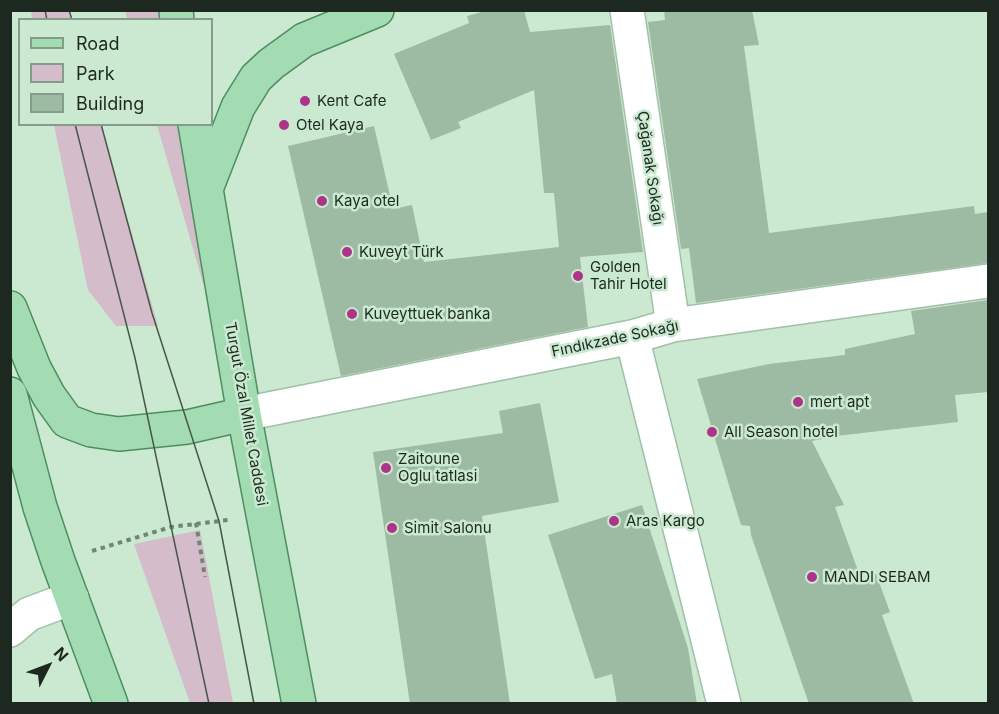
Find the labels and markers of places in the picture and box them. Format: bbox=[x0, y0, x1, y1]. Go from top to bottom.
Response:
place label: Kent Cafe bbox=[317, 92, 386, 110]
marker: Kent Cafe bbox=[298, 94, 312, 108]
place label: Otel Kaya bbox=[296, 116, 364, 134]
marker: Otel Kaya bbox=[277, 118, 291, 132]
place label: Kaya otel bbox=[334, 192, 399, 210]
marker: Kaya otel bbox=[315, 194, 329, 208]
place label: Kuveyt Türk bbox=[359, 243, 444, 261]
marker: Kuveyt Türk bbox=[340, 245, 354, 259]
place label: Golden Tahir Hotel bbox=[590, 258, 667, 293]
marker: Golden Tahir Hotel bbox=[571, 269, 585, 283]
place label: Kuveyttuek banka bbox=[364, 305, 490, 323]
marker: Kuveyttuek banka bbox=[345, 307, 359, 321]
place label: mert apt bbox=[810, 393, 869, 411]
marker: mert apt bbox=[791, 395, 805, 409]
place label: All Season hotel bbox=[724, 423, 838, 441]
marker: All Season hotel bbox=[705, 425, 719, 439]
place label: Zaitoune Oglu tatlasi bbox=[398, 450, 477, 485]
marker: Zaitoune Oglu tatlasi bbox=[379, 461, 393, 475]
place label: Aras Kargo bbox=[626, 512, 705, 530]
marker: Aras Kargo bbox=[607, 514, 621, 528]
place label: Simit Salonu bbox=[404, 519, 492, 537]
marker: Simit Salonu bbox=[385, 521, 399, 535]
place label: MANDI SEBAM bbox=[824, 568, 931, 586]
marker: MANDI SEBAM bbox=[805, 570, 819, 584]

